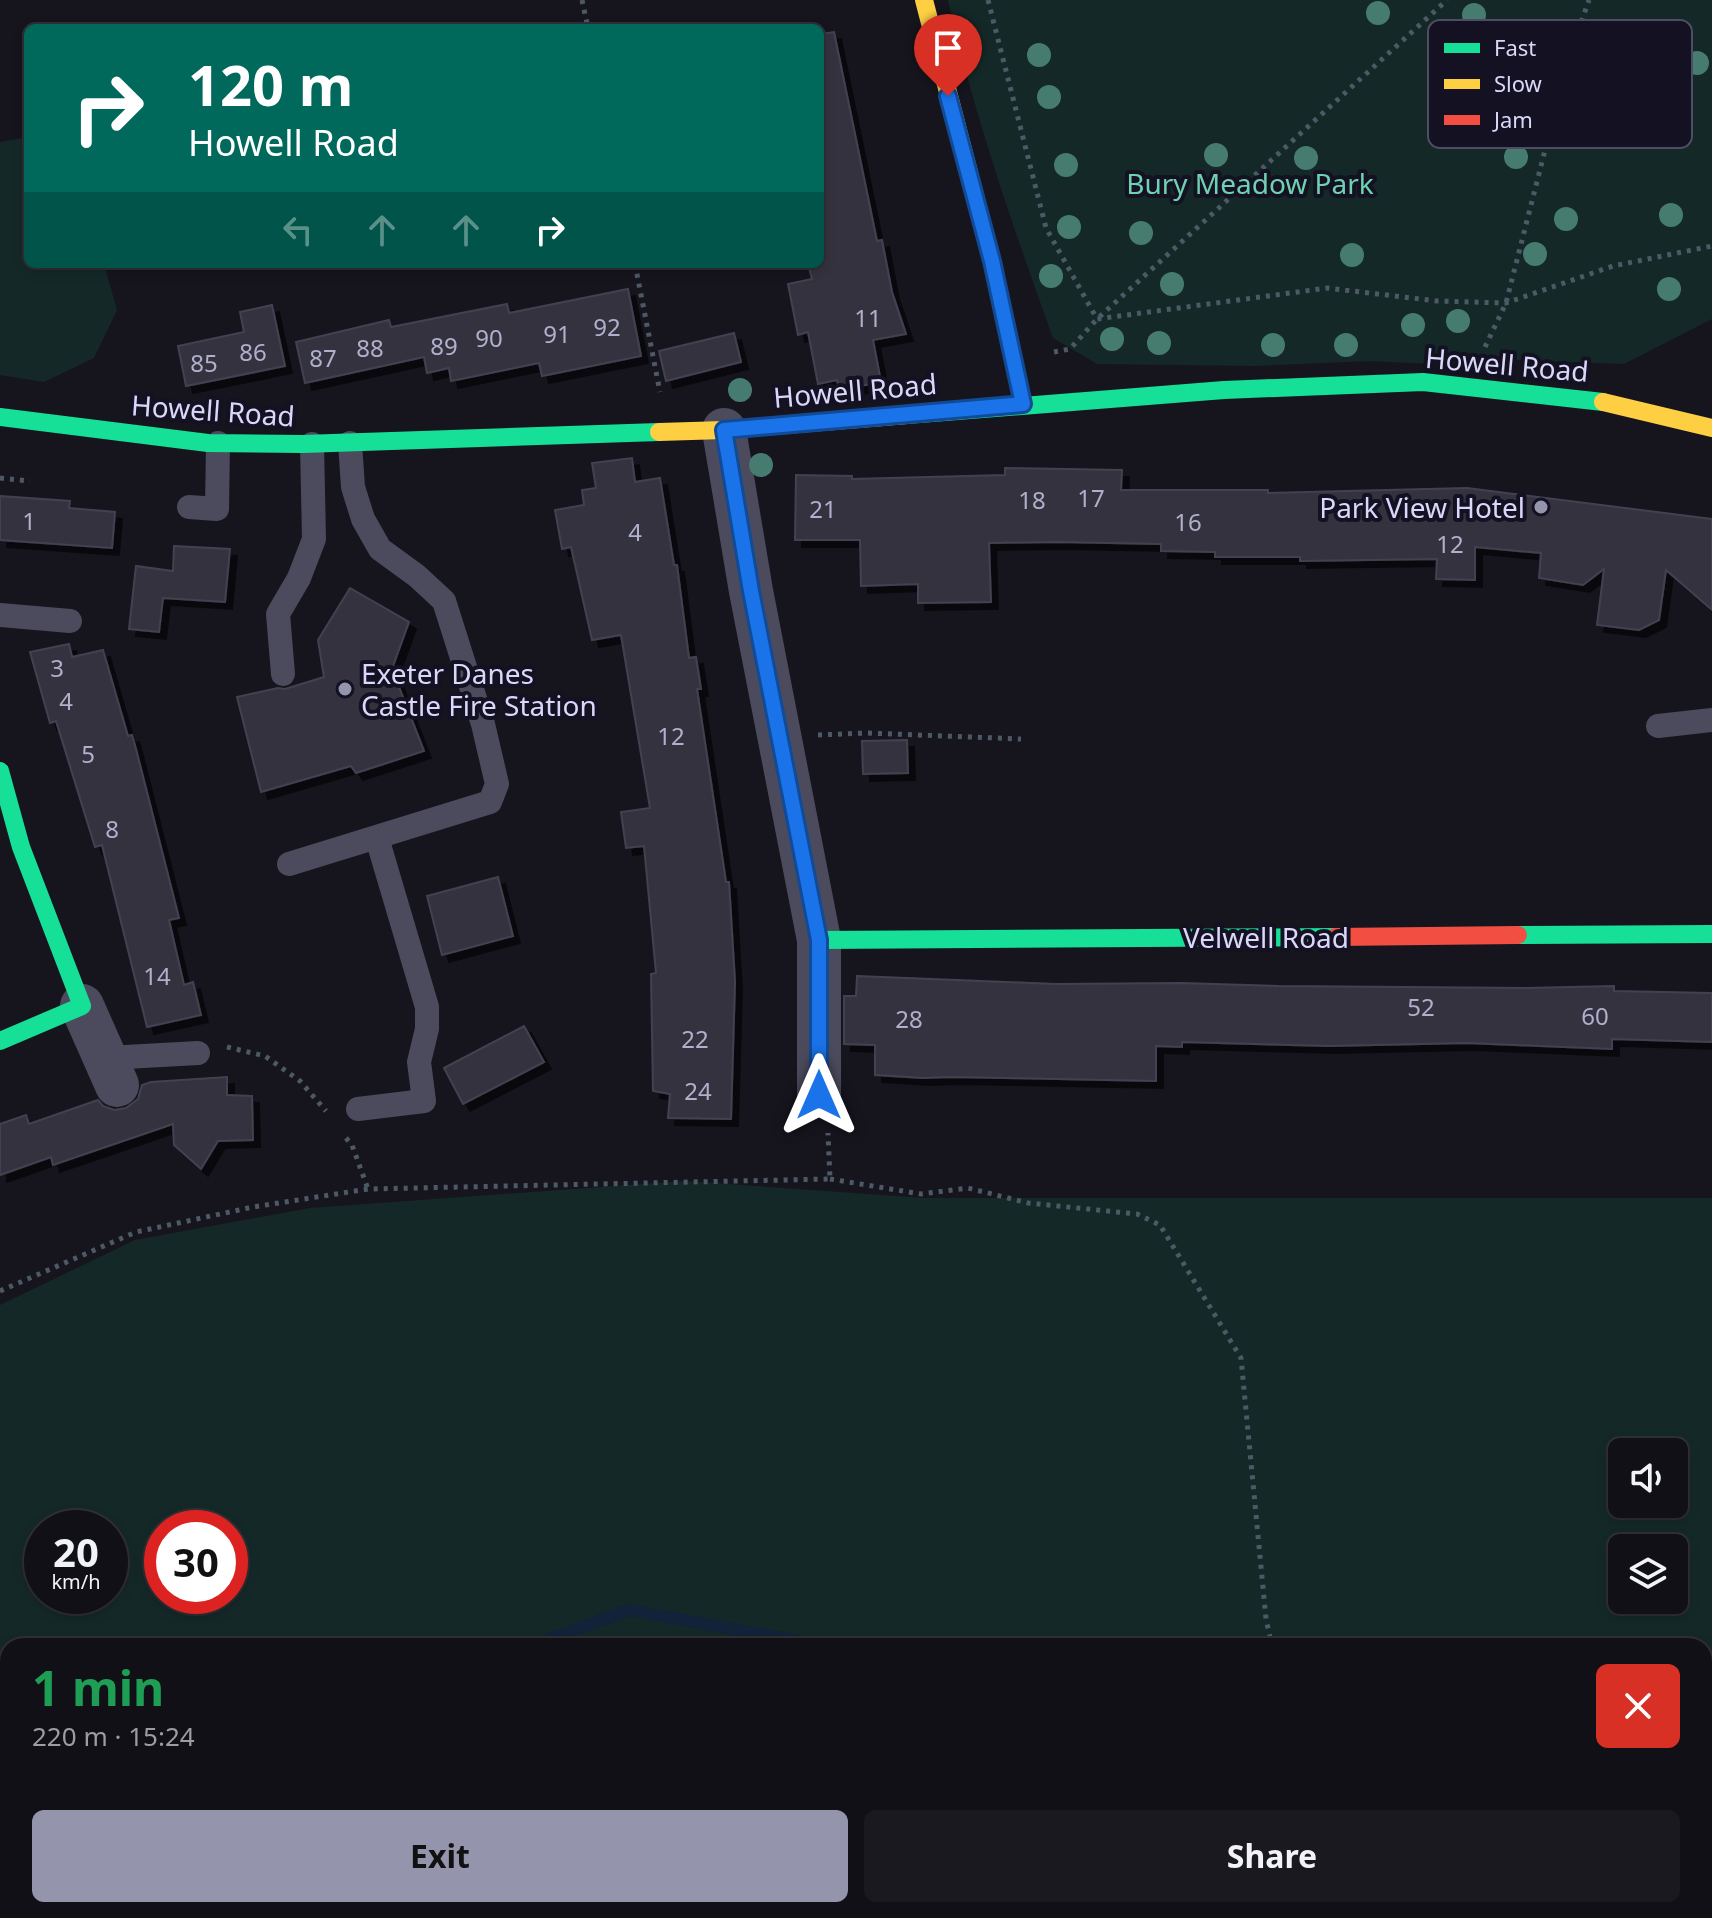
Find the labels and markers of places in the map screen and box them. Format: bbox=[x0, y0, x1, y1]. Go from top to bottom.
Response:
pin bbox=[914, 14.0, 982, 96]
place label: Park View Hotel bbox=[1319, 488, 1525, 526]
marker: Park View Hotel bbox=[1532, 498, 1550, 516]
place label: Exeter Danes Castle Fire Station bbox=[361, 654, 597, 724]
marker: Exeter Danes Castle Fire Station bbox=[336, 680, 354, 698]

